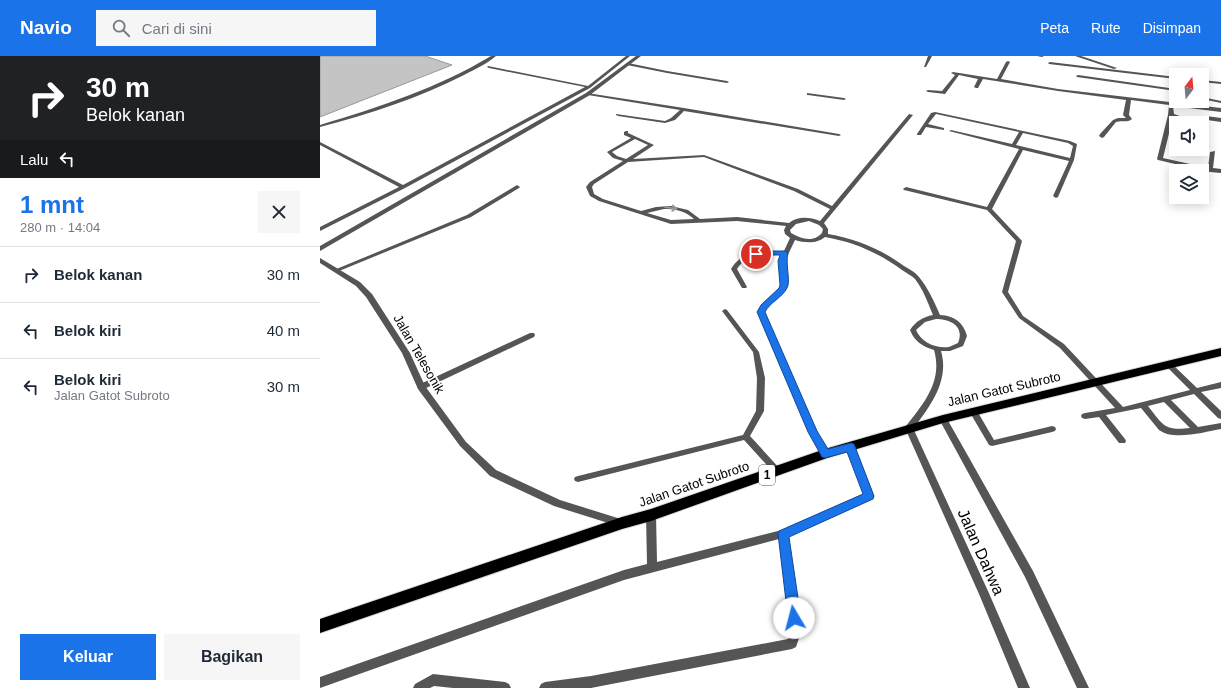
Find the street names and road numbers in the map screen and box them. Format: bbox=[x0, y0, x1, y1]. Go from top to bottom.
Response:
street label: Jalan Telesonik bbox=[390, 312, 448, 397]
street label: Jalan Gatot Subroto bbox=[946, 369, 1062, 409]
street label: Jalan Gatot Subroto bbox=[637, 458, 751, 510]
road number: 1 bbox=[759, 465, 775, 485]
street label: Jalan Dahwa bbox=[954, 506, 1008, 598]

